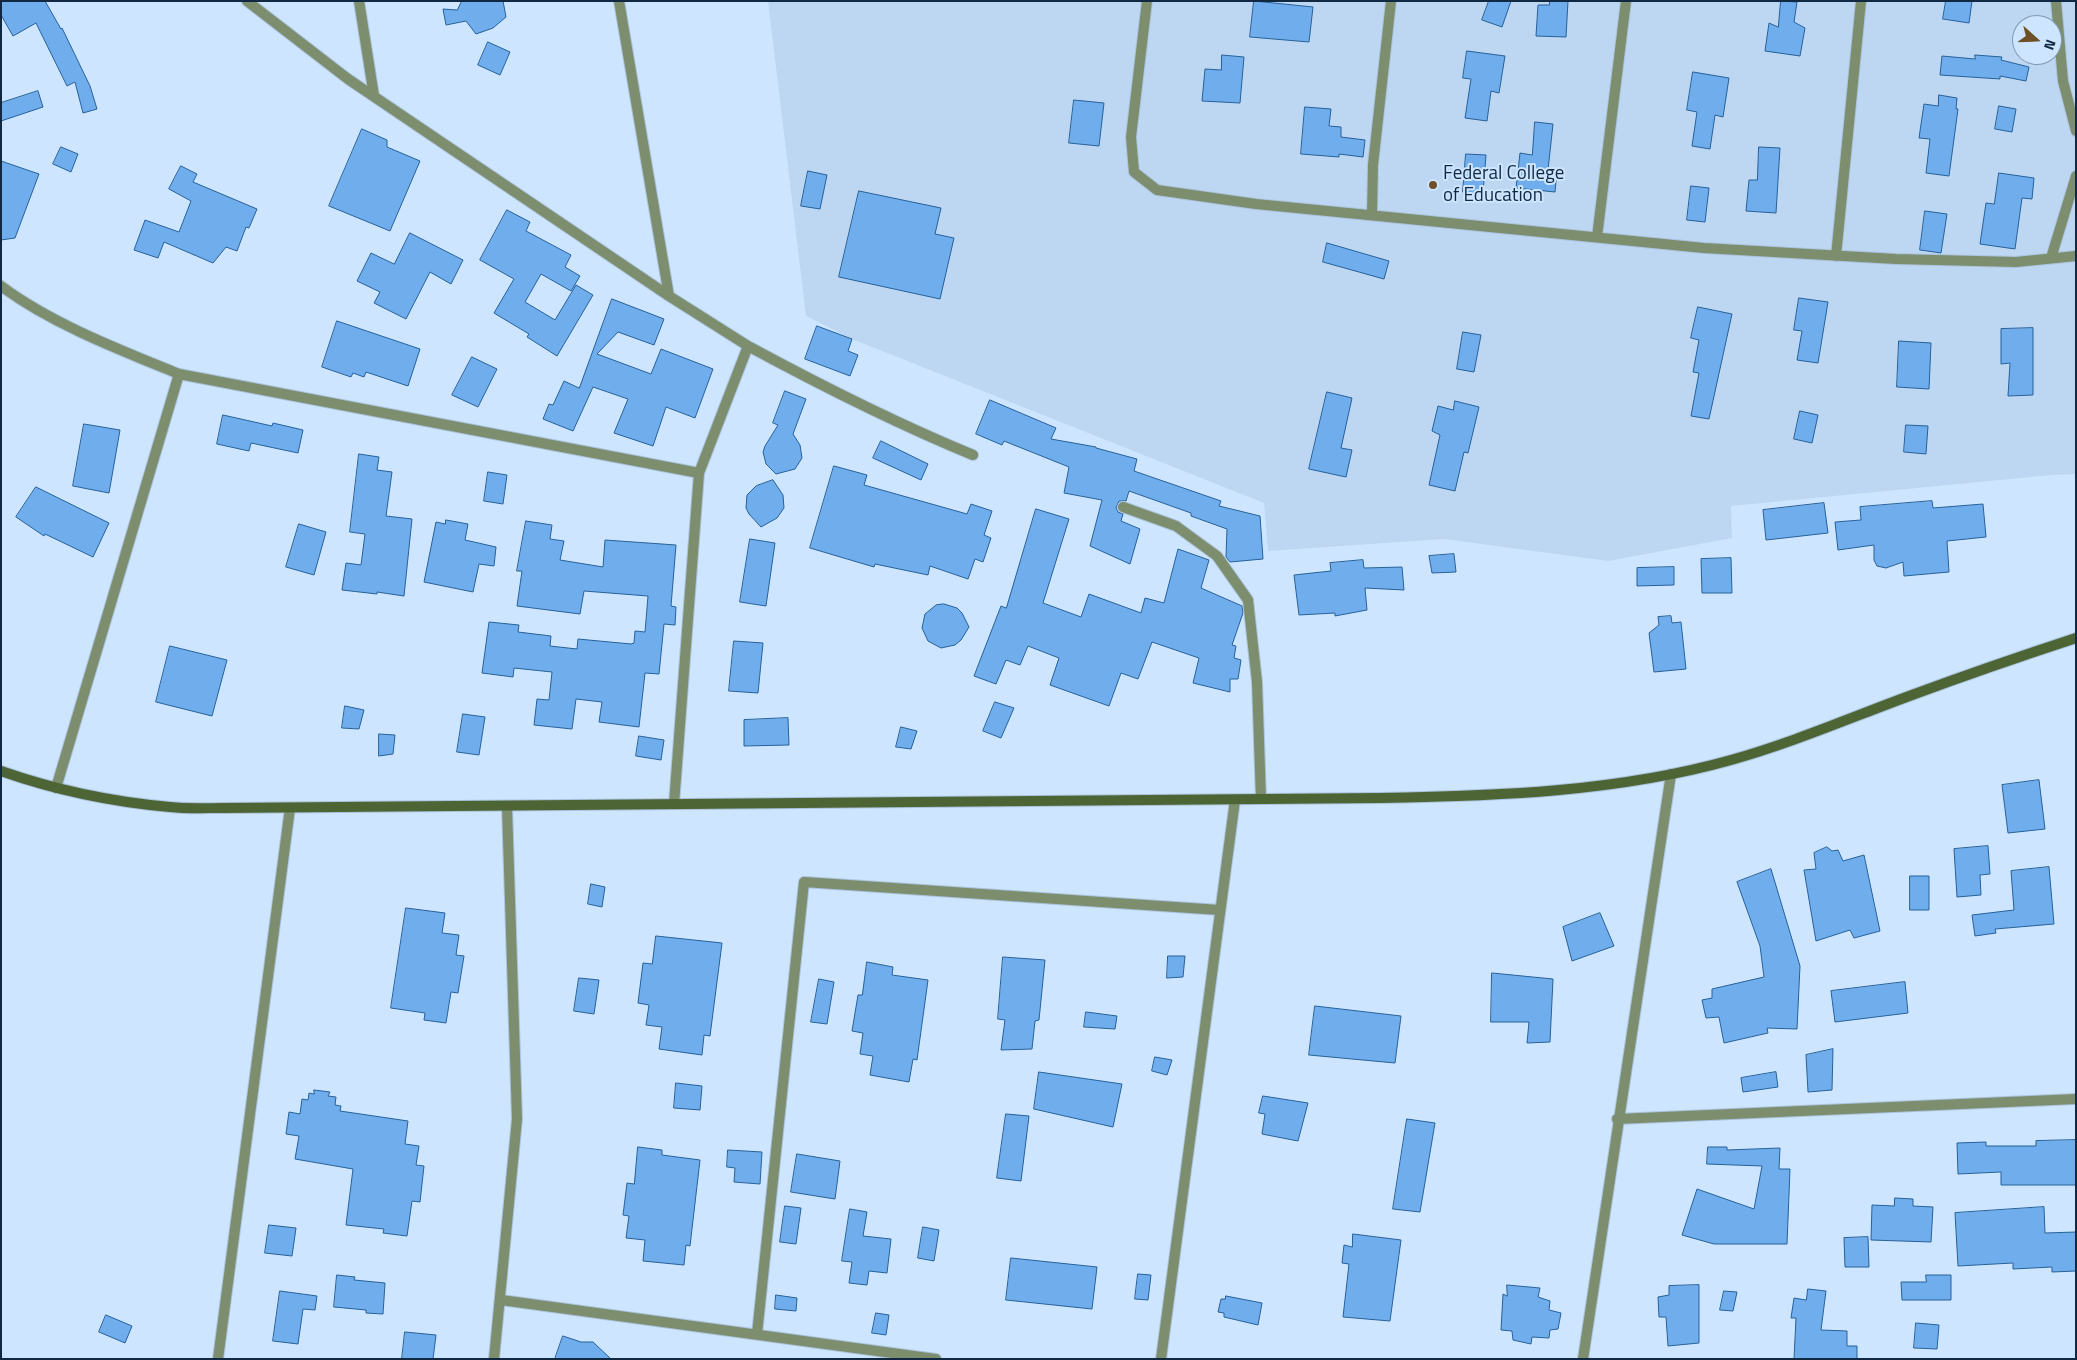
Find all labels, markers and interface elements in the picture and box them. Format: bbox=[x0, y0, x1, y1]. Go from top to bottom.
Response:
north arrow bbox=[2012, 15, 2062, 65]
text: N bbox=[2039, 37, 2062, 53]
place label: Federal College of Education bbox=[1443, 163, 1564, 207]
marker: Federal College of Education bbox=[1427, 179, 1439, 191]

